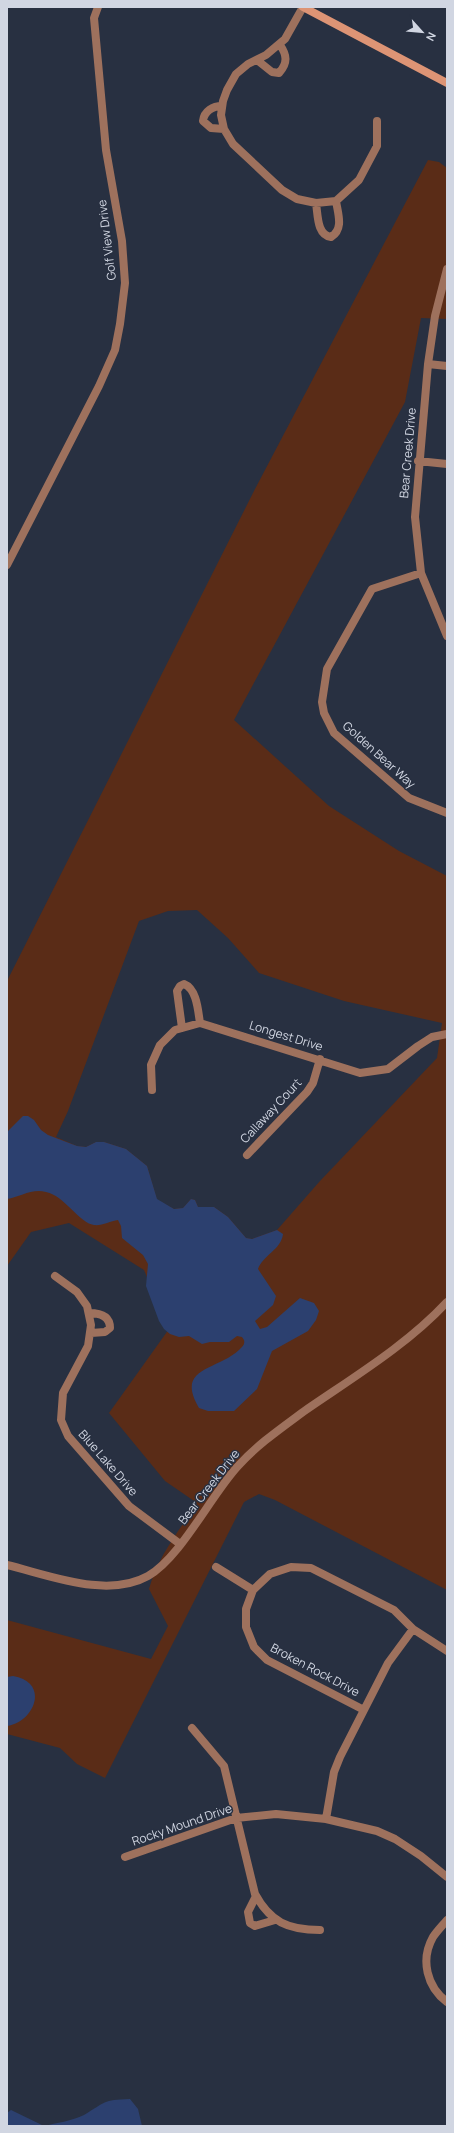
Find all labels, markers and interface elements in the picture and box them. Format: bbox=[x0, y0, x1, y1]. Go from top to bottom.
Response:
north arrow bbox=[402, 12, 442, 52]
text: N bbox=[423, 30, 440, 44]
street label: Golf View Drive bbox=[93, 199, 120, 281]
street label: Bear Creek Drive bbox=[395, 407, 420, 499]
street label: Golden Bear Way bbox=[339, 717, 420, 792]
street label: Longest Drive bbox=[247, 1016, 325, 1055]
street label: Callaway Court bbox=[236, 1074, 305, 1147]
street label: Blue Lake Drive bbox=[75, 1426, 142, 1499]
street label: Bear Creek Drive bbox=[174, 1446, 243, 1528]
street label: Broken Rock Drive bbox=[268, 1639, 363, 1700]
street label: Rocky Mound Drive bbox=[129, 1799, 234, 1850]

